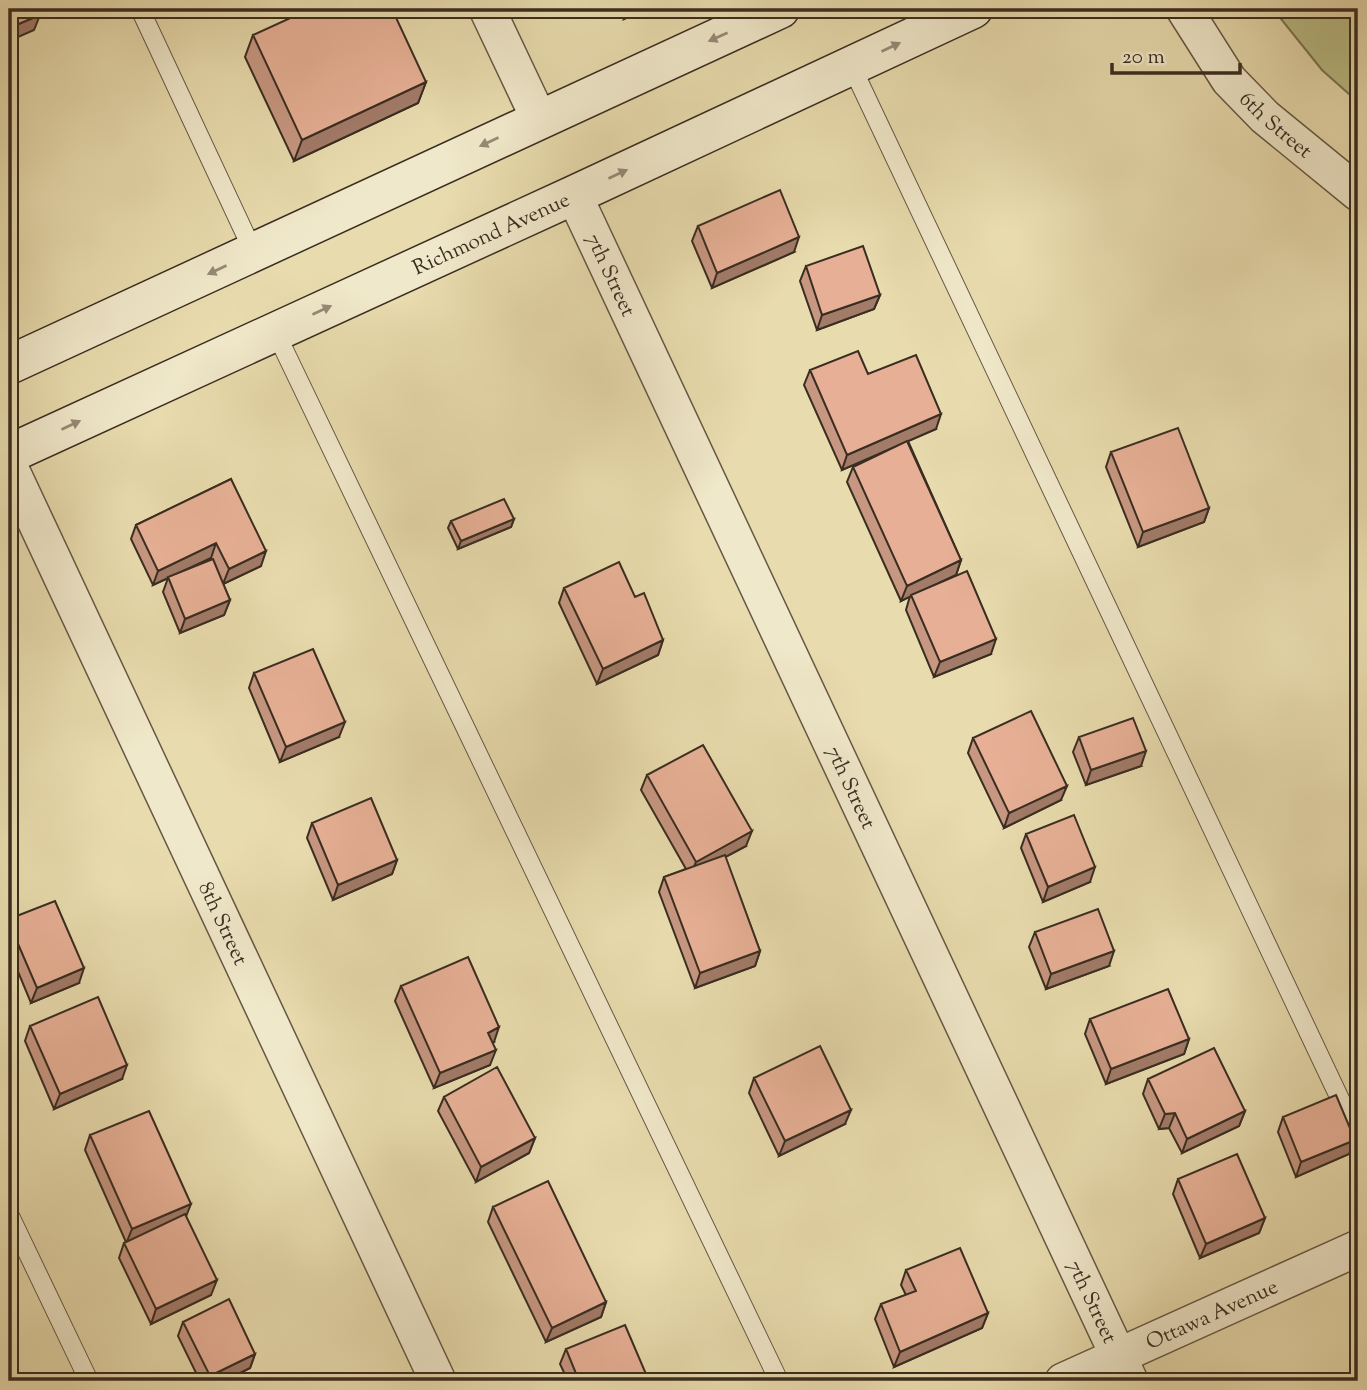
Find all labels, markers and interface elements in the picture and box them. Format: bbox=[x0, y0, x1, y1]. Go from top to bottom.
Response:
one-way arrow bbox=[708, 31, 728, 43]
scale bar bbox=[1112, 32, 1239, 76]
one-way arrow bbox=[881, 41, 901, 53]
text: 20 m bbox=[1122, 43, 1165, 73]
street label: 6th Street bbox=[1231, 86, 1318, 167]
one-way arrow bbox=[479, 136, 499, 148]
one-way arrow bbox=[608, 168, 628, 180]
street label: Richmond Avenue bbox=[408, 186, 575, 284]
street label: 7th Street bbox=[577, 229, 642, 322]
one-way arrow bbox=[207, 264, 227, 276]
one-way arrow bbox=[312, 304, 332, 316]
one-way arrow bbox=[61, 419, 81, 431]
street label: 7th Street bbox=[817, 741, 882, 835]
street label: 8th Street bbox=[189, 878, 254, 971]
street label: 7th Street bbox=[1058, 1256, 1123, 1349]
street label: Ottawa Avenue bbox=[1142, 1273, 1283, 1359]

